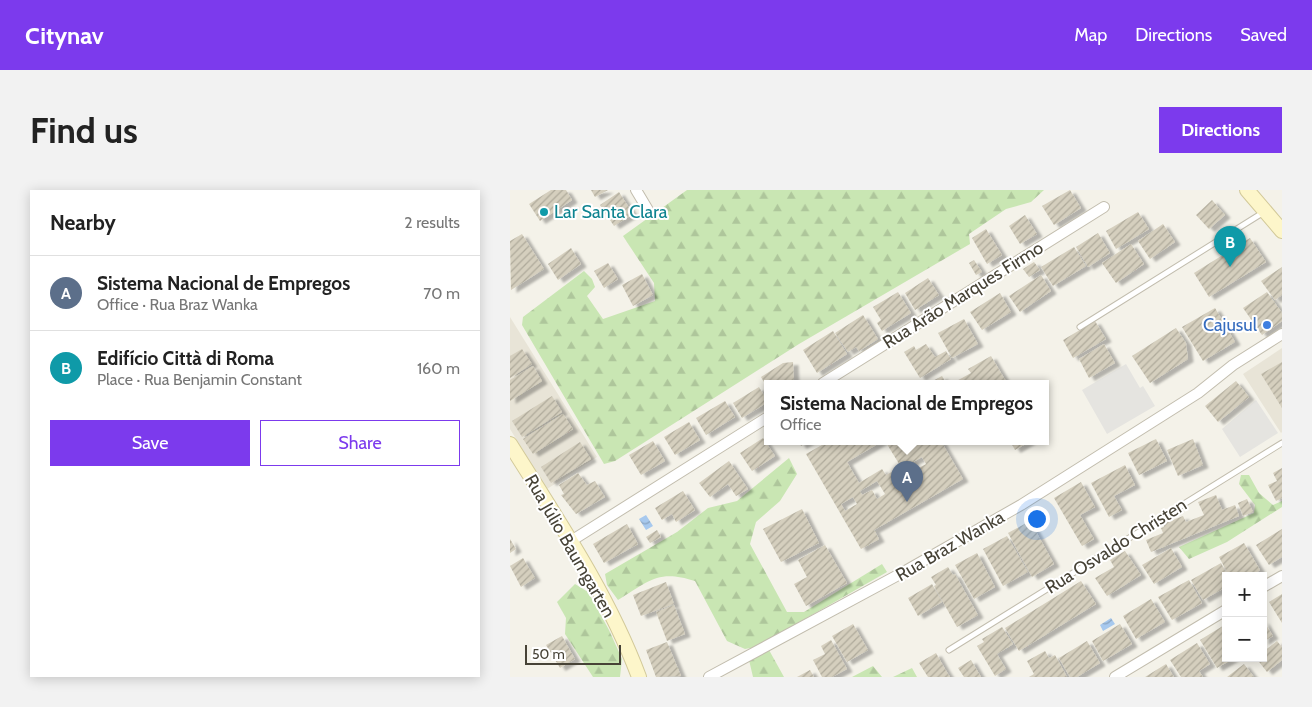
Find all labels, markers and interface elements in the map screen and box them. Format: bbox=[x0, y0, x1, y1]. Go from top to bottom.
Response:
text: Citynav bbox=[25, 21, 104, 50]
text: Map bbox=[1074, 24, 1107, 46]
text: Directions bbox=[1135, 24, 1212, 46]
text: Saved bbox=[1240, 24, 1287, 46]
button: Directions bbox=[1159, 107, 1282, 153]
text: Find us bbox=[30, 109, 138, 152]
place label: Lar Santa Clara bbox=[554, 201, 668, 223]
marker: Lar Santa Clara bbox=[538, 206, 550, 218]
text: Nearby bbox=[50, 210, 116, 235]
text: 2 results bbox=[404, 213, 460, 232]
pin: B bbox=[1214, 226, 1246, 267]
street label: Rua Arão Marques Firmo bbox=[879, 237, 1047, 353]
text: Sistema Nacional de Empregos bbox=[97, 272, 350, 295]
text: A bbox=[61, 284, 71, 303]
text: 70 m bbox=[423, 284, 460, 303]
text: Office · Rua Braz Wanka bbox=[97, 295, 258, 314]
place label: Cajusul bbox=[1203, 314, 1258, 336]
marker: Cajusul bbox=[1261, 319, 1273, 331]
text: Edifício Città di Roma bbox=[97, 347, 274, 370]
text: B bbox=[61, 359, 71, 378]
text: 160 m bbox=[417, 359, 460, 378]
text: Place · Rua Benjamin Constant bbox=[97, 370, 302, 389]
popup bbox=[764, 380, 1049, 445]
text: Sistema Nacional de Empregos bbox=[780, 392, 1033, 415]
text: Office bbox=[780, 415, 821, 434]
button: Save bbox=[50, 420, 250, 466]
button: Share bbox=[260, 420, 460, 466]
pin: A bbox=[891, 461, 923, 502]
street label: Rua Júlio Baumgarten bbox=[520, 470, 620, 622]
street label: Rua Osvaldo Christen bbox=[1041, 494, 1191, 598]
street label: Rua Braz Wanka bbox=[892, 506, 1009, 586]
your location bbox=[1024, 506, 1050, 532]
map controls bbox=[1222, 572, 1267, 662]
button: + bbox=[1222, 572, 1267, 617]
button: − bbox=[1222, 617, 1267, 662]
scale bar bbox=[525, 642, 621, 665]
text: 50 m bbox=[532, 645, 565, 663]

